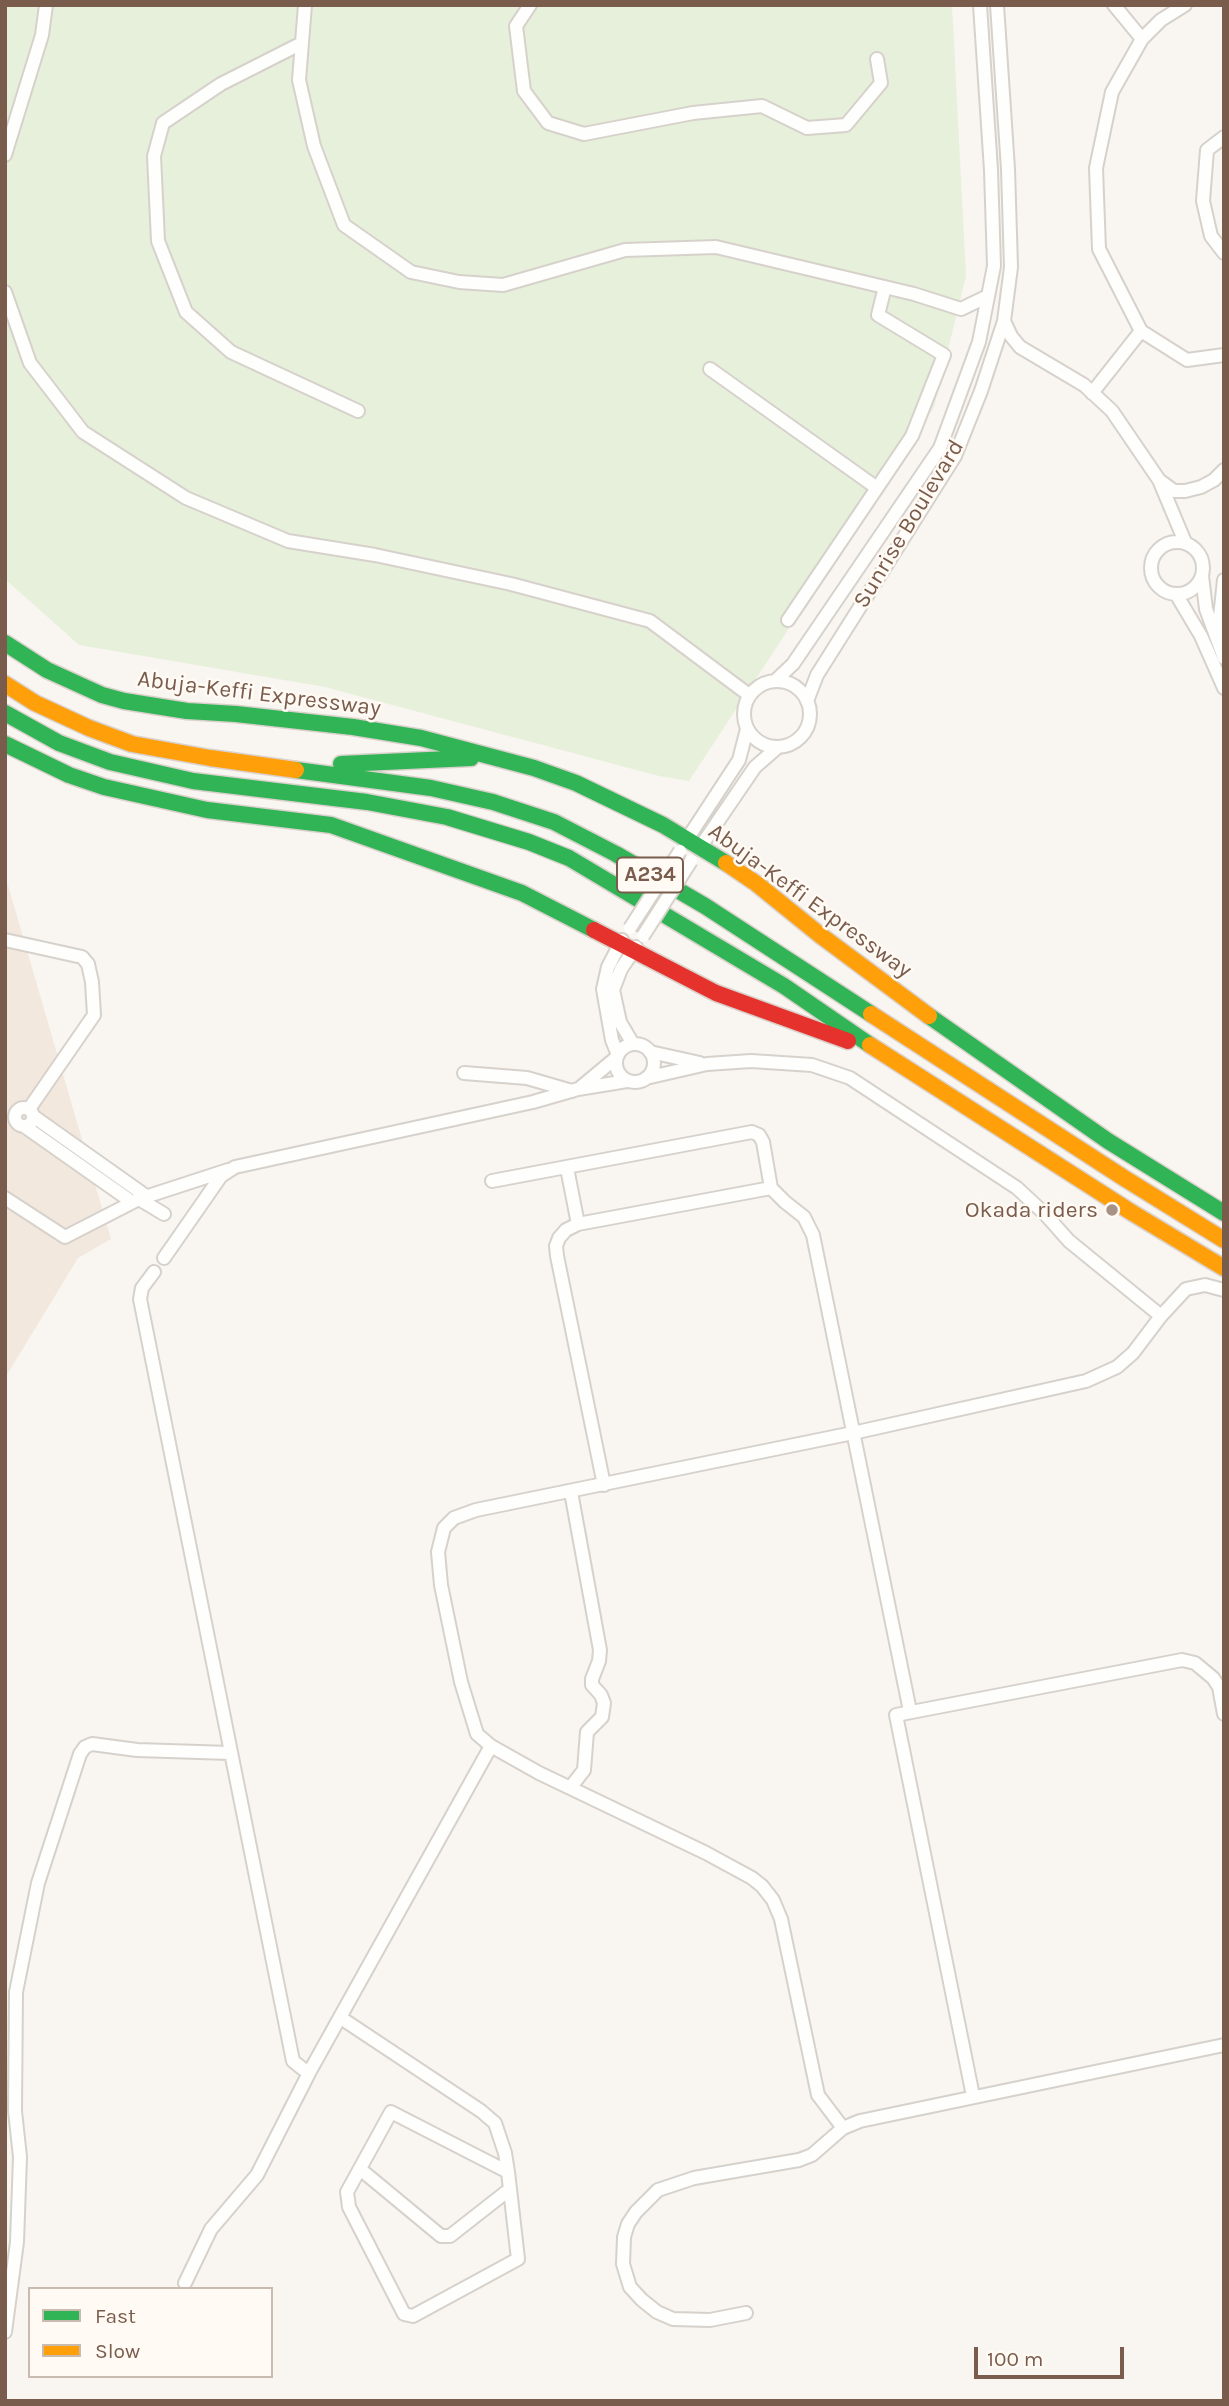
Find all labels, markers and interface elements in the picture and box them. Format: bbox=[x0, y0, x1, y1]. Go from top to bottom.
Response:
street label: Sunrise Boulevard bbox=[848, 435, 970, 613]
street label: Abuja-Keffi Expressway bbox=[136, 665, 382, 723]
street label: Abuja-Keffi Expressway bbox=[703, 818, 917, 984]
road number: A234 bbox=[617, 858, 683, 892]
place label: Okada riders bbox=[965, 1196, 1098, 1224]
marker: Okada riders bbox=[1104, 1202, 1120, 1218]
legend bbox=[28, 2287, 273, 2378]
text: Fast bbox=[95, 2304, 136, 2328]
scale bar bbox=[977, 2332, 1128, 2376]
text: Slow bbox=[95, 2339, 140, 2363]
text: 100 m bbox=[987, 2347, 1044, 2371]

